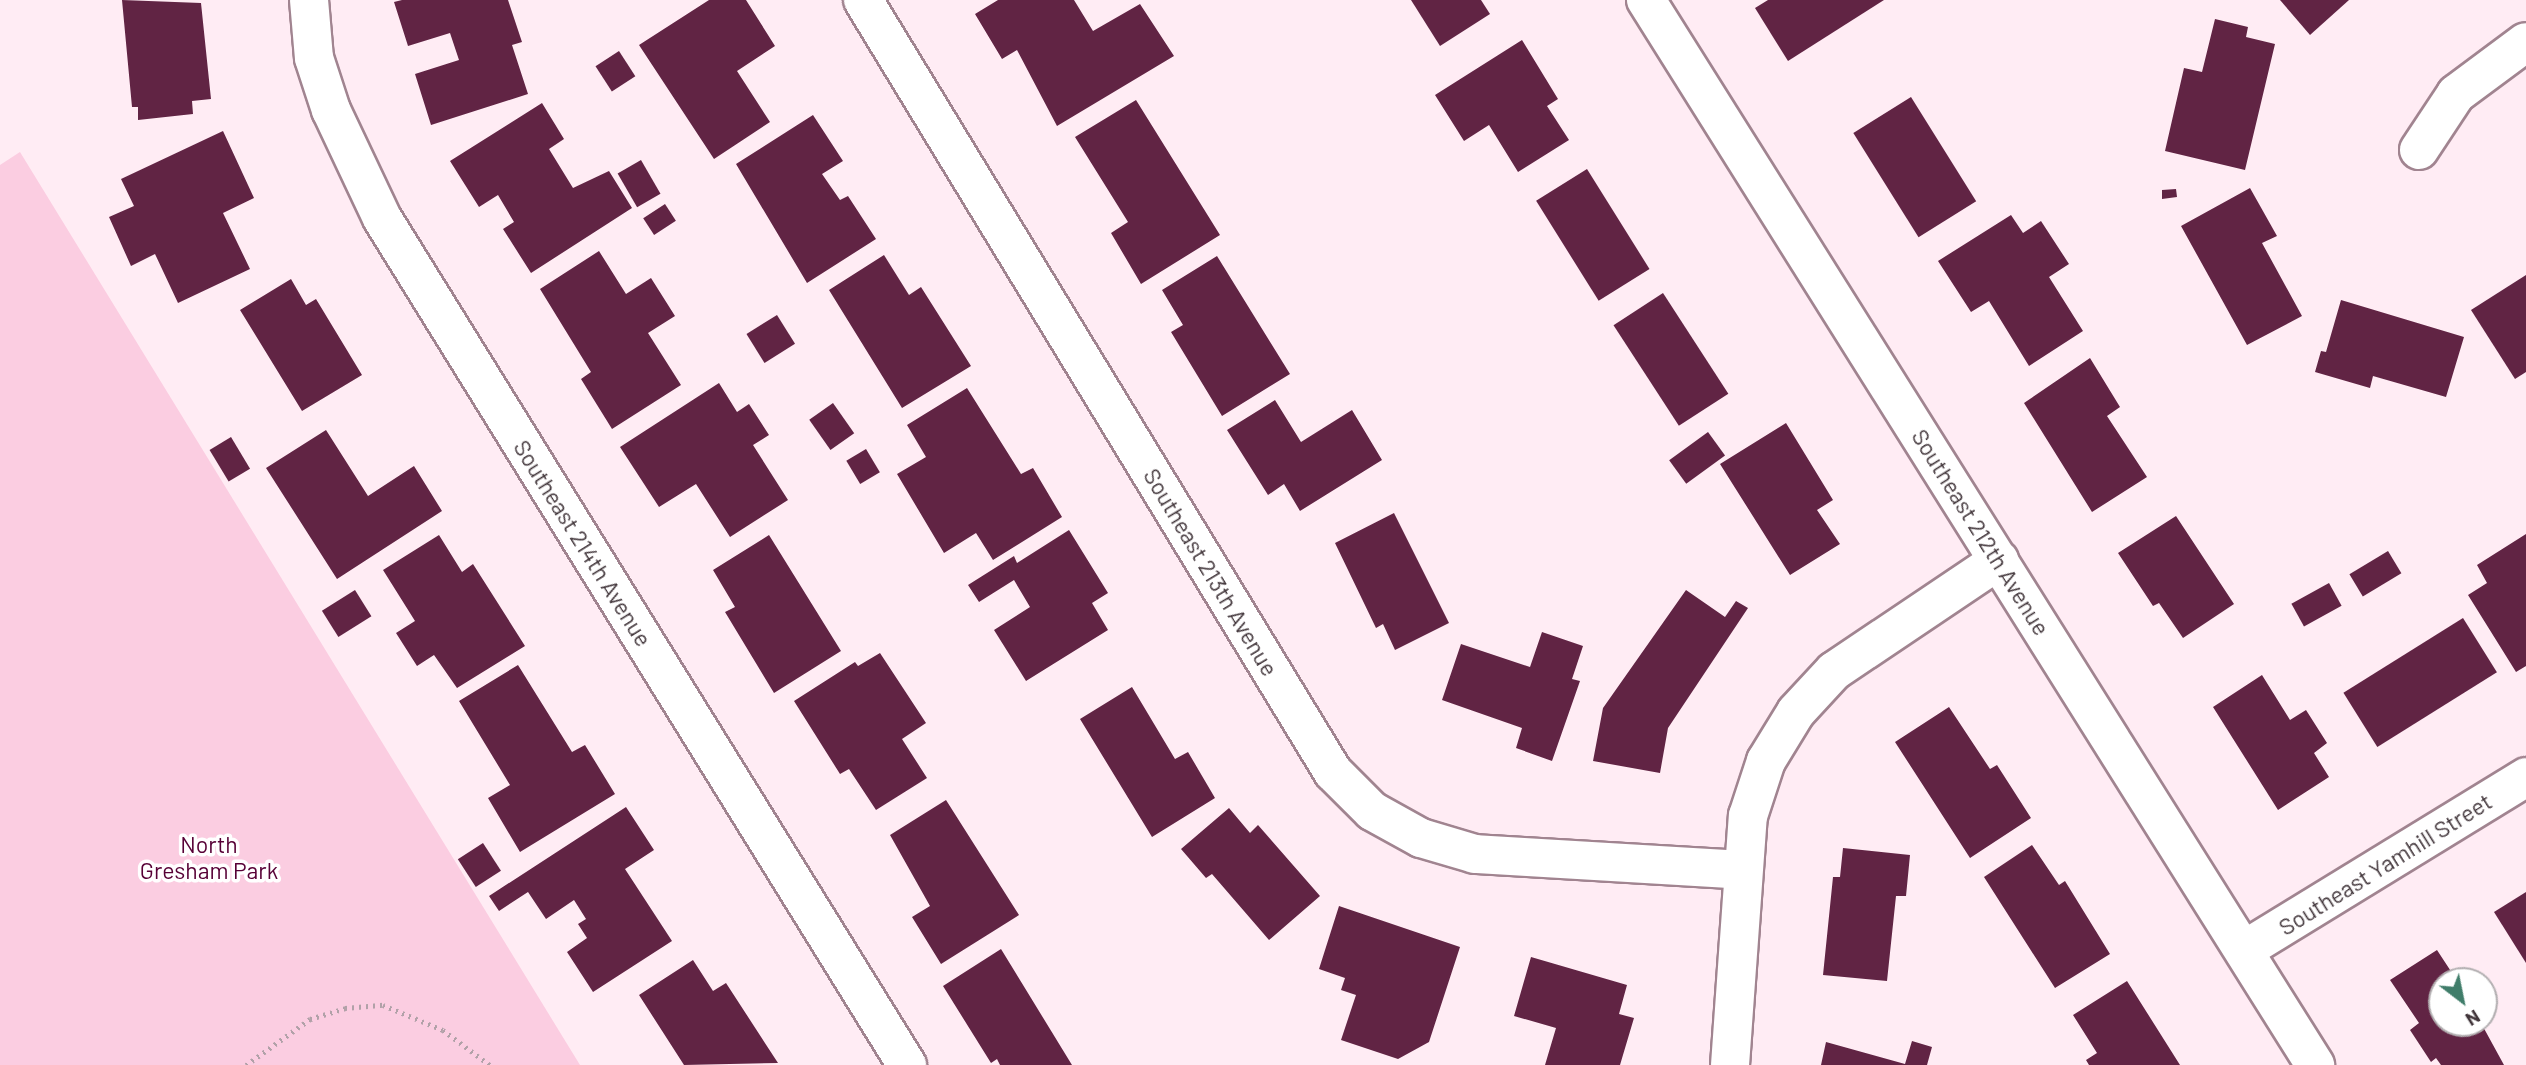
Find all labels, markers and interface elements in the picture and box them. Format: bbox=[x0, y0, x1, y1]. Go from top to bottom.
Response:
street label: Southeast 212th Avenue bbox=[1906, 424, 2056, 640]
street label: Southeast 214th Avenue bbox=[508, 435, 658, 651]
street label: Southeast 213th Avenue bbox=[1138, 463, 1284, 681]
street label: Southeast Yamhill Street bbox=[2273, 787, 2497, 941]
park label: North Gresham Park bbox=[140, 830, 278, 884]
north arrow bbox=[2428, 967, 2498, 1037]
text: N bbox=[2462, 1005, 2485, 1032]

